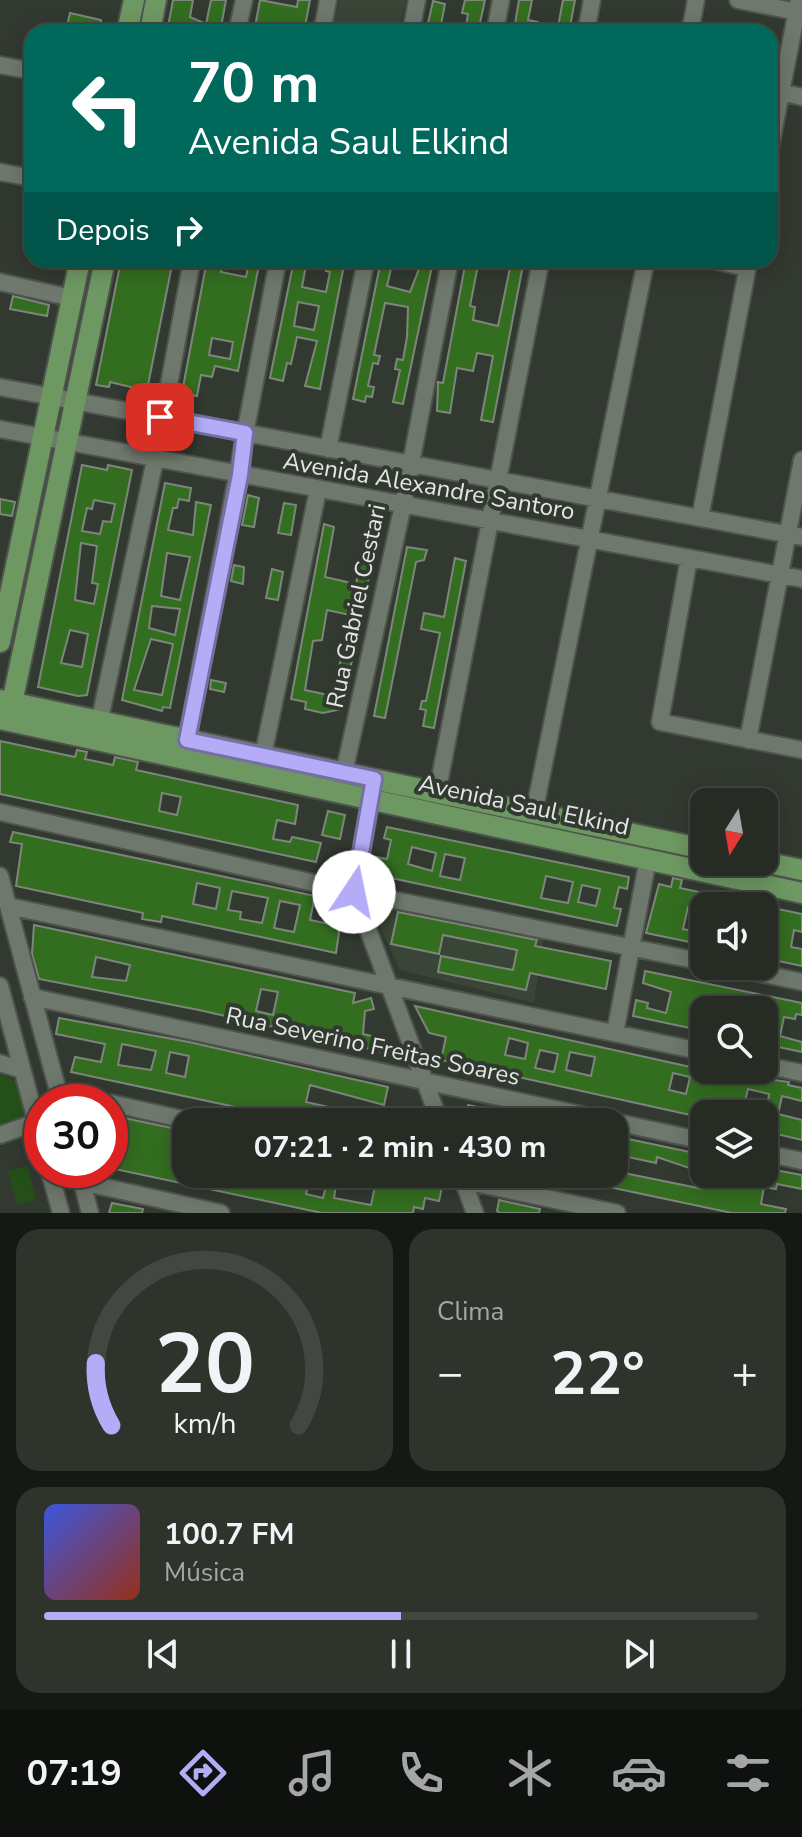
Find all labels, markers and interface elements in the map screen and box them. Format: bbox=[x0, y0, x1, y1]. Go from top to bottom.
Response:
text: 70 m bbox=[188, 45, 319, 122]
icon: left bbox=[56, 56, 160, 160]
text: Avenida Saul Elkind bbox=[188, 118, 510, 167]
icon: right bbox=[166, 208, 210, 252]
text: Depois bbox=[56, 210, 150, 251]
pin bbox=[126, 383, 194, 451]
icon: arrive bbox=[138, 395, 182, 439]
street label: Avenida Alexandre Santoro bbox=[281, 445, 577, 527]
street label: Rua Gabriel Cestari bbox=[319, 501, 393, 711]
street label: Avenida Saul Elkind bbox=[416, 767, 632, 843]
north arrow bbox=[690, 788, 778, 876]
map controls bbox=[690, 788, 778, 1188]
position arrow bbox=[312, 850, 396, 934]
button: sound bbox=[690, 892, 778, 980]
button: search bbox=[690, 996, 778, 1084]
street label: Rua Severino Freitas Soares bbox=[223, 999, 523, 1093]
speed limit sign: 30 bbox=[24, 1084, 128, 1188]
button: layers bbox=[690, 1100, 778, 1188]
text: 07:21 · 2 min · 430 m bbox=[254, 1127, 546, 1168]
text: Clima bbox=[437, 1294, 504, 1329]
text: 20 bbox=[155, 1308, 254, 1421]
text: 22° bbox=[550, 1333, 645, 1415]
text: − bbox=[437, 1344, 463, 1404]
text: + bbox=[732, 1344, 758, 1404]
text: km/h bbox=[173, 1404, 236, 1443]
text: 100.7 FM bbox=[164, 1514, 294, 1555]
text: Música bbox=[164, 1555, 245, 1590]
icon: previous bbox=[141, 1632, 185, 1676]
icon: pause bbox=[379, 1632, 423, 1676]
icon: next bbox=[617, 1632, 661, 1676]
icon: directions bbox=[175, 1745, 231, 1801]
icon: music bbox=[284, 1745, 340, 1801]
icon: phone bbox=[393, 1745, 449, 1801]
icon: climate bbox=[502, 1745, 558, 1801]
icon: car bbox=[611, 1745, 667, 1801]
icon: filters bbox=[720, 1745, 776, 1801]
text: 07:19 bbox=[26, 1749, 122, 1798]

